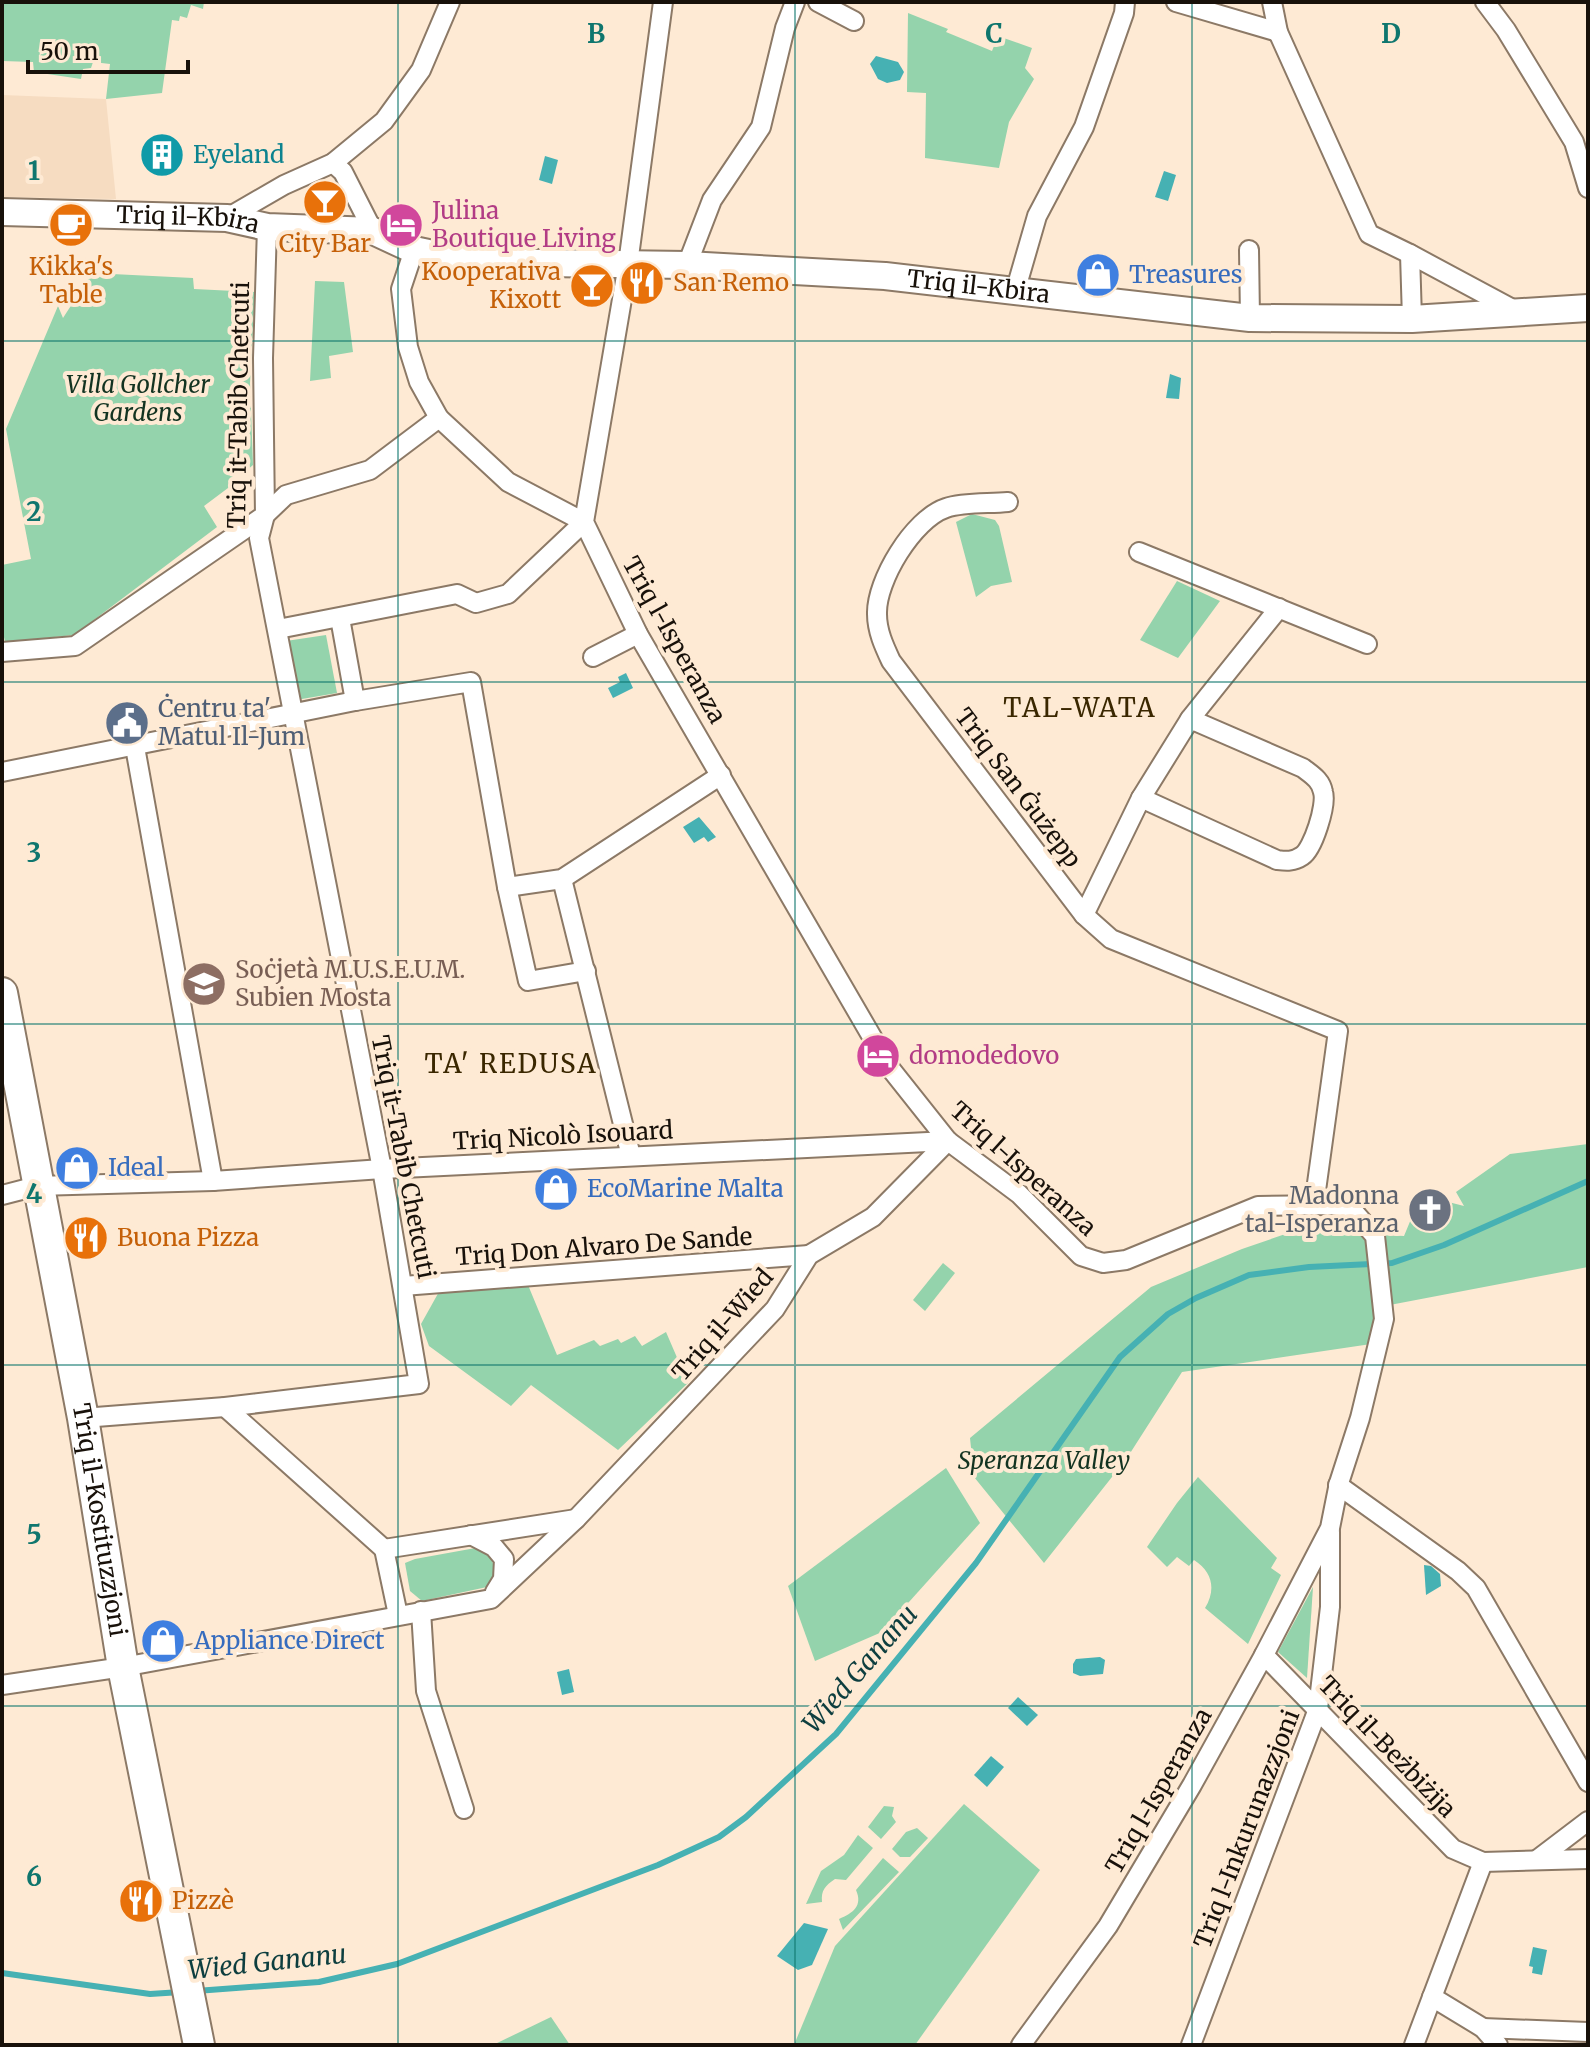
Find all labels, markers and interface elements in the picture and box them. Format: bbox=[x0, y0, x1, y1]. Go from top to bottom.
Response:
text: B bbox=[587, 17, 605, 50]
text: C bbox=[985, 17, 1003, 50]
text: D bbox=[1381, 17, 1401, 50]
scale bar bbox=[28, 24, 188, 74]
text: 50 m bbox=[40, 36, 99, 67]
building icon: Eyeland bbox=[138, 131, 186, 179]
place label: Eyeland bbox=[193, 139, 285, 170]
text: 1 bbox=[28, 154, 40, 187]
bar icon: City Bar bbox=[301, 178, 349, 226]
place label: Julina Boutique Living bbox=[431, 195, 616, 254]
street label: Triq il-Kbira bbox=[116, 199, 263, 240]
cafe icon: Kikka's Table bbox=[47, 201, 95, 249]
hotel icon: Julina Boutique Living bbox=[377, 201, 425, 249]
place label: City Bar bbox=[279, 228, 371, 259]
place label: Kikka's Table bbox=[29, 251, 113, 310]
shop icon: Treasures bbox=[1074, 251, 1122, 299]
place label: Kooperativa Kixott bbox=[421, 256, 562, 315]
restaurant icon: San Remo bbox=[618, 259, 666, 307]
place label: Treasures bbox=[1129, 259, 1243, 290]
bar icon: Kooperativa Kixott bbox=[568, 262, 616, 310]
street label: Triq il-Kbira bbox=[905, 263, 1052, 310]
place label: San Remo bbox=[673, 267, 789, 298]
street label: Triq it-Tabib Chetcuti bbox=[221, 281, 256, 529]
park label: Villa Gollcher Gardens bbox=[66, 369, 211, 428]
text: 2 bbox=[26, 495, 42, 528]
street label: Triq l-Isperanza bbox=[616, 551, 733, 729]
district label: TAL-WATA bbox=[1003, 691, 1157, 724]
place label: Ċentru ta' Matul Il-Jum bbox=[158, 693, 305, 752]
public building icon: Ċentru ta' Matul Il-Jum bbox=[103, 699, 151, 747]
street label: Triq San Ġużepp bbox=[948, 702, 1088, 873]
text: 3 bbox=[27, 836, 41, 869]
place label: Soċjetà M.U.S.E.U.M. Subien Mosta bbox=[235, 954, 465, 1013]
school or university icon: Soċjetà M.U.S.E.U.M. Subien Mosta bbox=[180, 960, 228, 1008]
hotel icon: domodedovo bbox=[854, 1032, 902, 1080]
street label: Triq it-Tabib Chetcuti bbox=[365, 1033, 442, 1281]
place label: domodedovo bbox=[909, 1040, 1059, 1071]
district label: TA' REDUSA bbox=[424, 1047, 598, 1080]
street label: Triq l-Isperanza bbox=[944, 1095, 1103, 1243]
street label: Triq Nicolò Isouard bbox=[452, 1114, 674, 1157]
shop icon: Ideal bbox=[53, 1144, 101, 1192]
place label: Ideal bbox=[108, 1152, 164, 1183]
shop icon: EcoMarine Malta bbox=[532, 1165, 580, 1213]
place label: EcoMarine Malta bbox=[587, 1173, 784, 1204]
text: 4 bbox=[26, 1177, 43, 1210]
place label: Madonna tal-Isperanza bbox=[1245, 1180, 1399, 1239]
church icon: Madonna tal-Isperanza bbox=[1406, 1186, 1454, 1234]
restaurant icon: Buona Pizza bbox=[62, 1214, 110, 1262]
street label: Triq Don Alvaro De Sande bbox=[455, 1221, 753, 1272]
place label: Buona Pizza bbox=[117, 1222, 259, 1253]
street label: Triq il-Wied bbox=[665, 1262, 780, 1387]
street label: Triq il-Kostituzzjoni bbox=[66, 1401, 134, 1639]
park label: Speranza Valley bbox=[958, 1445, 1130, 1476]
text: 5 bbox=[26, 1518, 42, 1551]
water label: Wied Gananu bbox=[795, 1598, 924, 1740]
shop icon: Appliance Direct bbox=[139, 1617, 187, 1665]
place label: Appliance Direct bbox=[193, 1625, 385, 1656]
street label: Triq il-Beżbiżija bbox=[1312, 1669, 1463, 1824]
street label: Triq l-Isperanza bbox=[1099, 1702, 1219, 1879]
street label: Triq l-Inkurunazzjoni bbox=[1187, 1705, 1306, 1952]
text: 6 bbox=[26, 1860, 42, 1893]
restaurant icon: Pizzè bbox=[117, 1877, 165, 1925]
place label: Pizzè bbox=[172, 1885, 234, 1916]
water label: Wied Gananu bbox=[186, 1937, 348, 1986]

